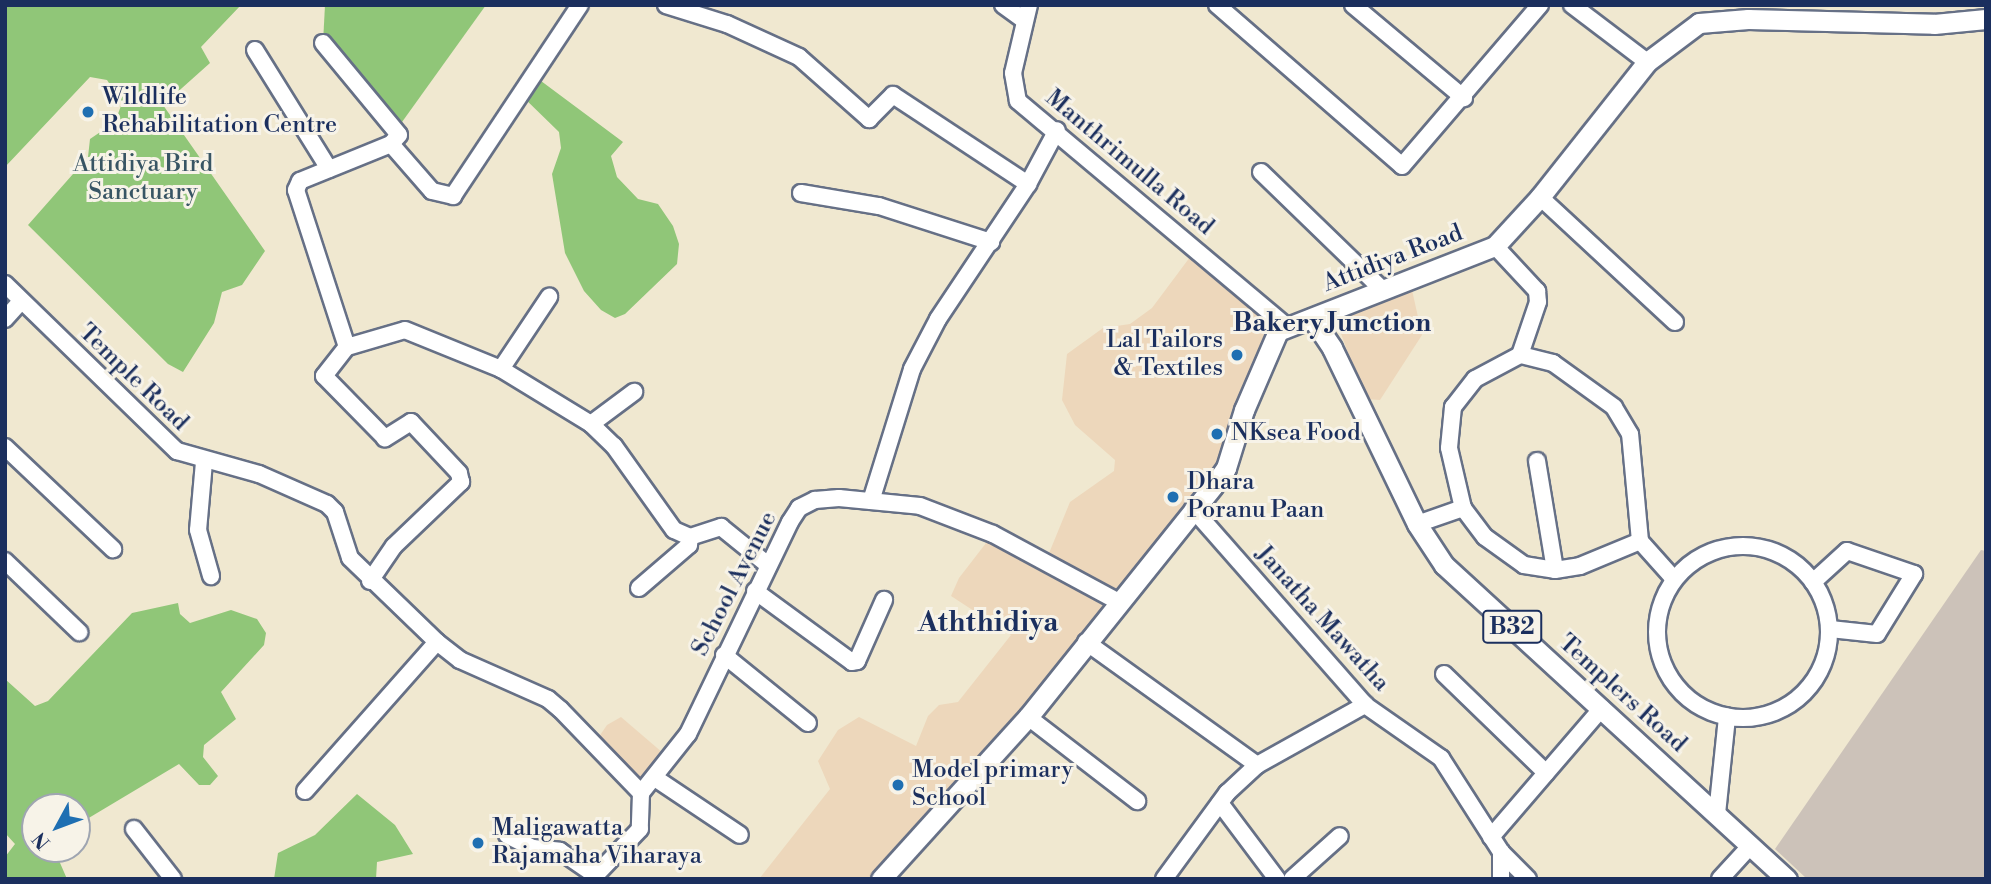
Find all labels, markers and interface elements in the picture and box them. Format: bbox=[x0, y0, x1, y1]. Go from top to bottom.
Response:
place label: Wildlife Rehabilitation Centre bbox=[102, 84, 337, 140]
street label: Manthrimulla Road bbox=[1039, 84, 1219, 242]
marker: Wildlife Rehabilitation Centre bbox=[80, 104, 96, 120]
park label: Attidiya Bird Sanctuary bbox=[73, 151, 213, 207]
street label: Attidiya Road bbox=[1319, 219, 1467, 299]
district label: Bakery Junction bbox=[1233, 308, 1431, 340]
street label: Temple Road bbox=[72, 319, 194, 437]
place label: Lal Tailors & Textiles bbox=[1106, 327, 1223, 383]
marker: Lal Tailors & Textiles bbox=[1229, 347, 1245, 363]
place label: NKsea Food bbox=[1231, 420, 1361, 448]
marker: NKsea Food bbox=[1209, 426, 1225, 442]
place label: Dhara Poranu Paan bbox=[1187, 469, 1324, 525]
marker: Dhara Poranu Paan bbox=[1165, 489, 1181, 505]
street label: School Avenue bbox=[686, 507, 784, 661]
street label: Janatha Mawatha bbox=[1249, 540, 1395, 698]
district label: Aththidiya bbox=[918, 606, 1058, 640]
road number: B32 bbox=[1482, 608, 1542, 646]
street label: Templers Road bbox=[1552, 629, 1692, 759]
place label: Model primary School bbox=[912, 757, 1073, 813]
marker: Model primary School bbox=[890, 777, 906, 793]
north arrow bbox=[21, 793, 91, 863]
place label: Maligawatta Rajamaha Viharaya bbox=[492, 815, 702, 871]
text: N bbox=[28, 827, 56, 854]
marker: Maligawatta Rajamaha Viharaya bbox=[470, 835, 486, 851]

